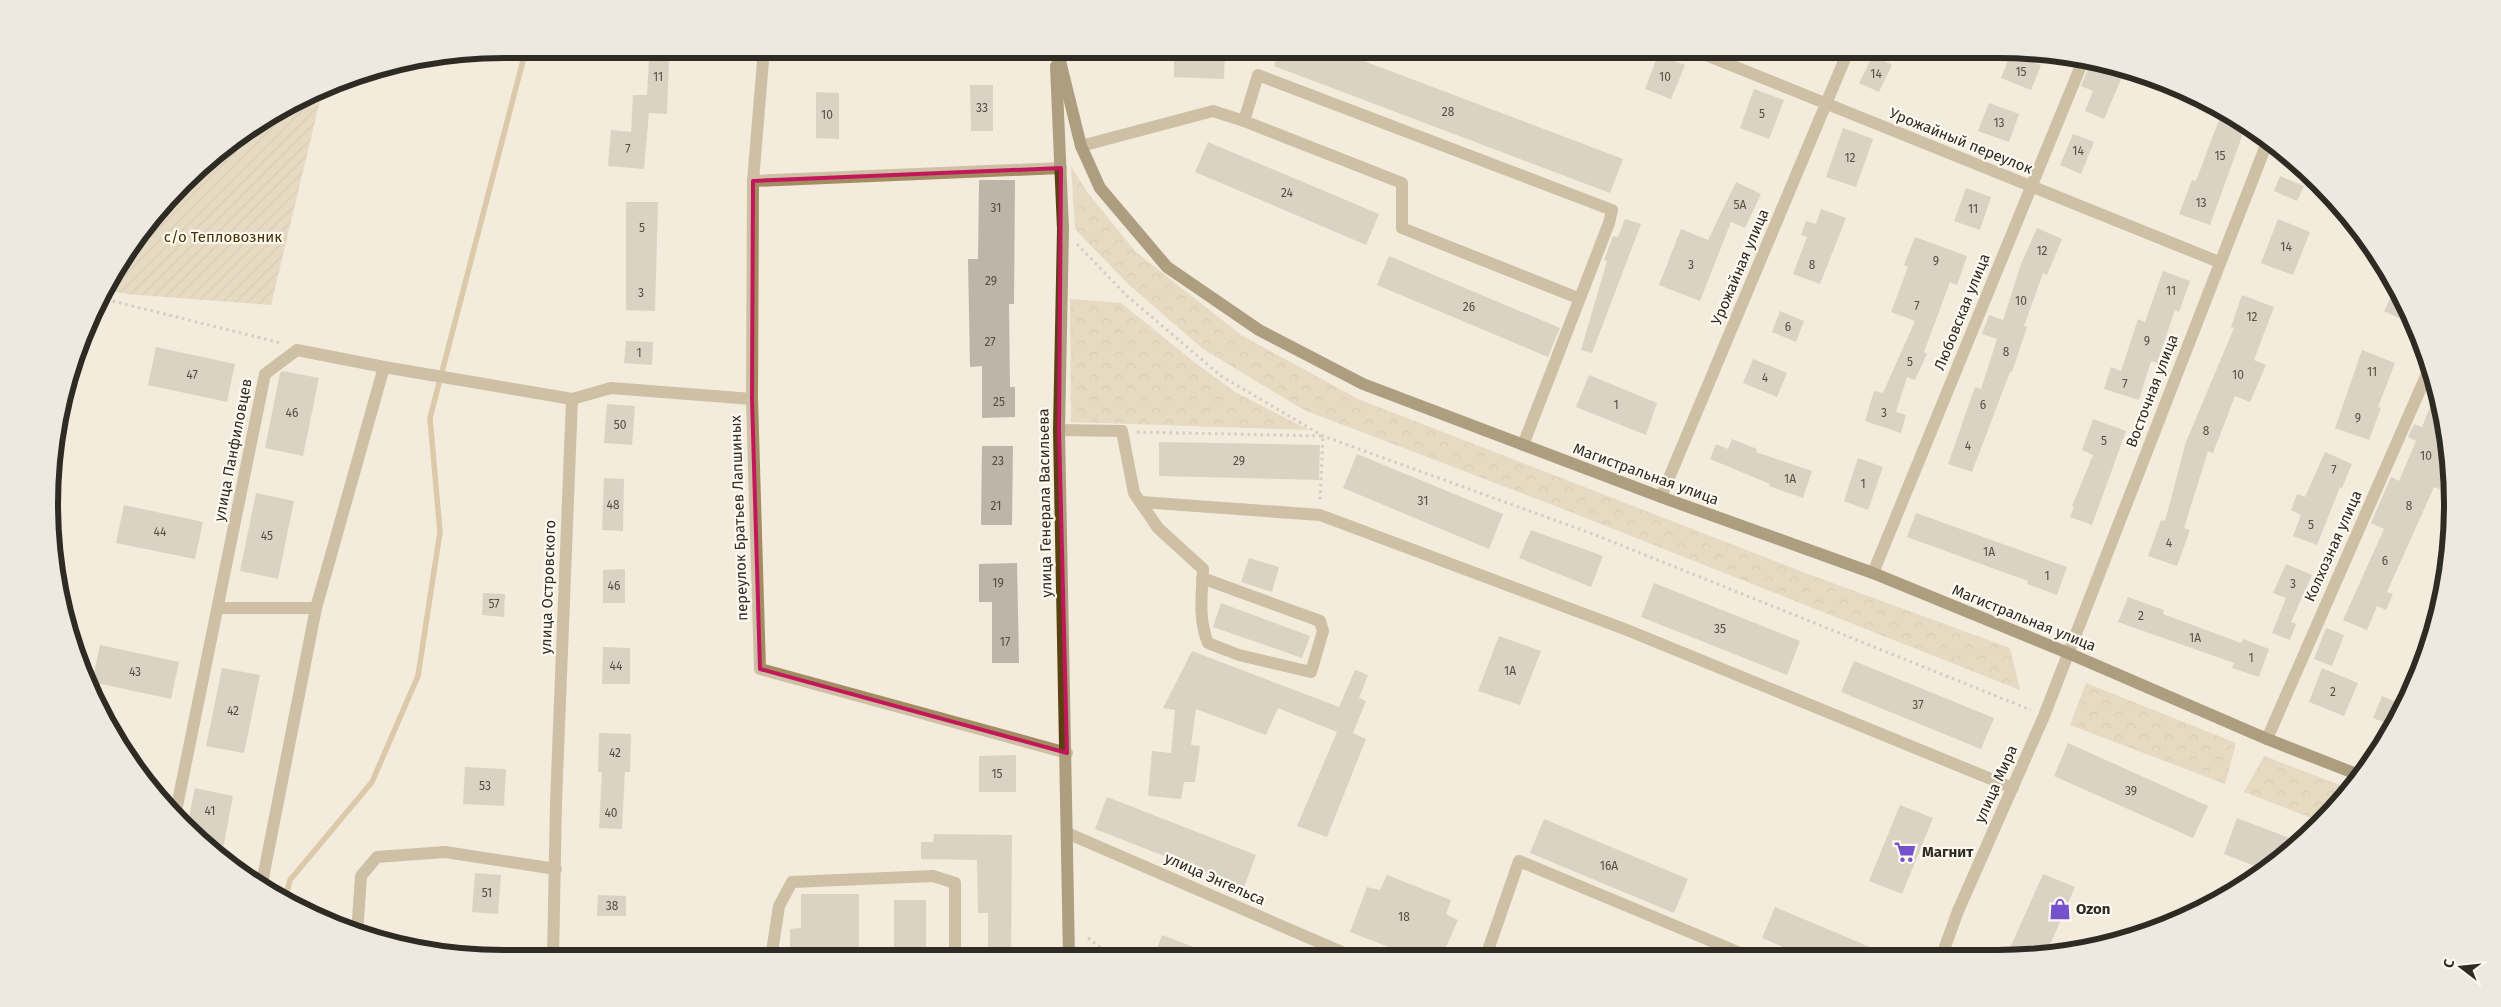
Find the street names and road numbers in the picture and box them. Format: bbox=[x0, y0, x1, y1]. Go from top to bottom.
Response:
street label: Урожайный переулок bbox=[1887, 104, 2035, 178]
street label: Урожайная улица bbox=[1707, 206, 1773, 328]
street label: Любовская улица bbox=[1930, 251, 1994, 373]
street label: Восточная улица bbox=[2122, 332, 2182, 450]
street label: улица Панфиловцев bbox=[210, 377, 256, 523]
street label: улица Генерала Васильева bbox=[1034, 408, 1056, 598]
street label: переулок Братьев Лапшиных bbox=[726, 414, 752, 621]
street label: Магистральная улица bbox=[1571, 439, 1721, 509]
street label: Колхозная улица bbox=[2300, 488, 2366, 604]
street label: улица Островского bbox=[537, 519, 559, 655]
street label: Магистральная улица bbox=[1949, 581, 2099, 655]
street label: улица Мира bbox=[1971, 742, 2021, 826]
street label: улица Энгельса bbox=[1162, 849, 1268, 909]

